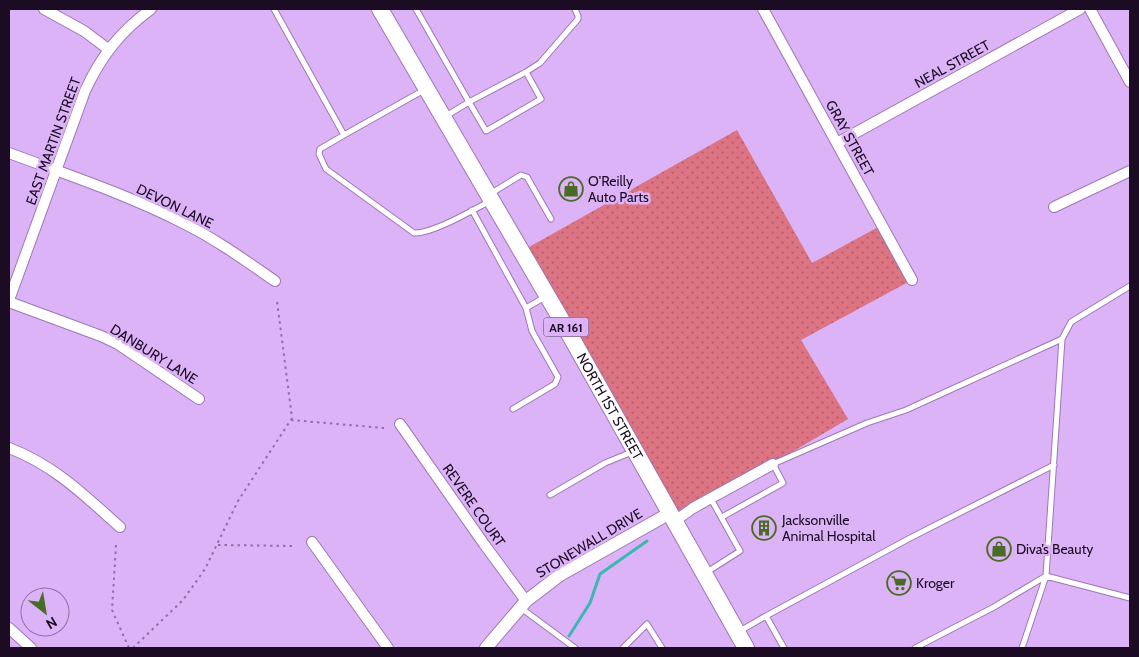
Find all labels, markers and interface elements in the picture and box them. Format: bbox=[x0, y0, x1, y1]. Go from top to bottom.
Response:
street label: NEAL STREET bbox=[911, 36, 993, 92]
street label: EAST MARTIN STREET bbox=[22, 74, 85, 207]
street label: GRAY STREET bbox=[822, 97, 878, 179]
place label: O'Reilly Auto Parts bbox=[588, 172, 649, 206]
shop icon: O'Reilly Auto Parts bbox=[558, 176, 584, 202]
street label: DEVON LANE bbox=[134, 180, 217, 232]
road number: AR 161 bbox=[544, 318, 588, 337]
street label: DANBURY LANE bbox=[107, 320, 201, 388]
street label: NORTH 1ST STREET bbox=[573, 350, 647, 463]
street label: REVERE COURT bbox=[439, 460, 509, 550]
street label: STONEWALL DRIVE bbox=[533, 504, 646, 582]
place label: Jacksonville Animal Hospital bbox=[781, 511, 876, 545]
building icon: Jacksonville Animal Hospital bbox=[751, 515, 777, 541]
shop icon: Diva’s Beauty bbox=[986, 536, 1012, 562]
place label: Diva’s Beauty bbox=[1016, 540, 1093, 558]
supermarket icon: Kroger bbox=[886, 570, 912, 596]
place label: Kroger bbox=[916, 574, 955, 592]
north arrow bbox=[20, 587, 70, 637]
text: N bbox=[43, 613, 61, 633]

